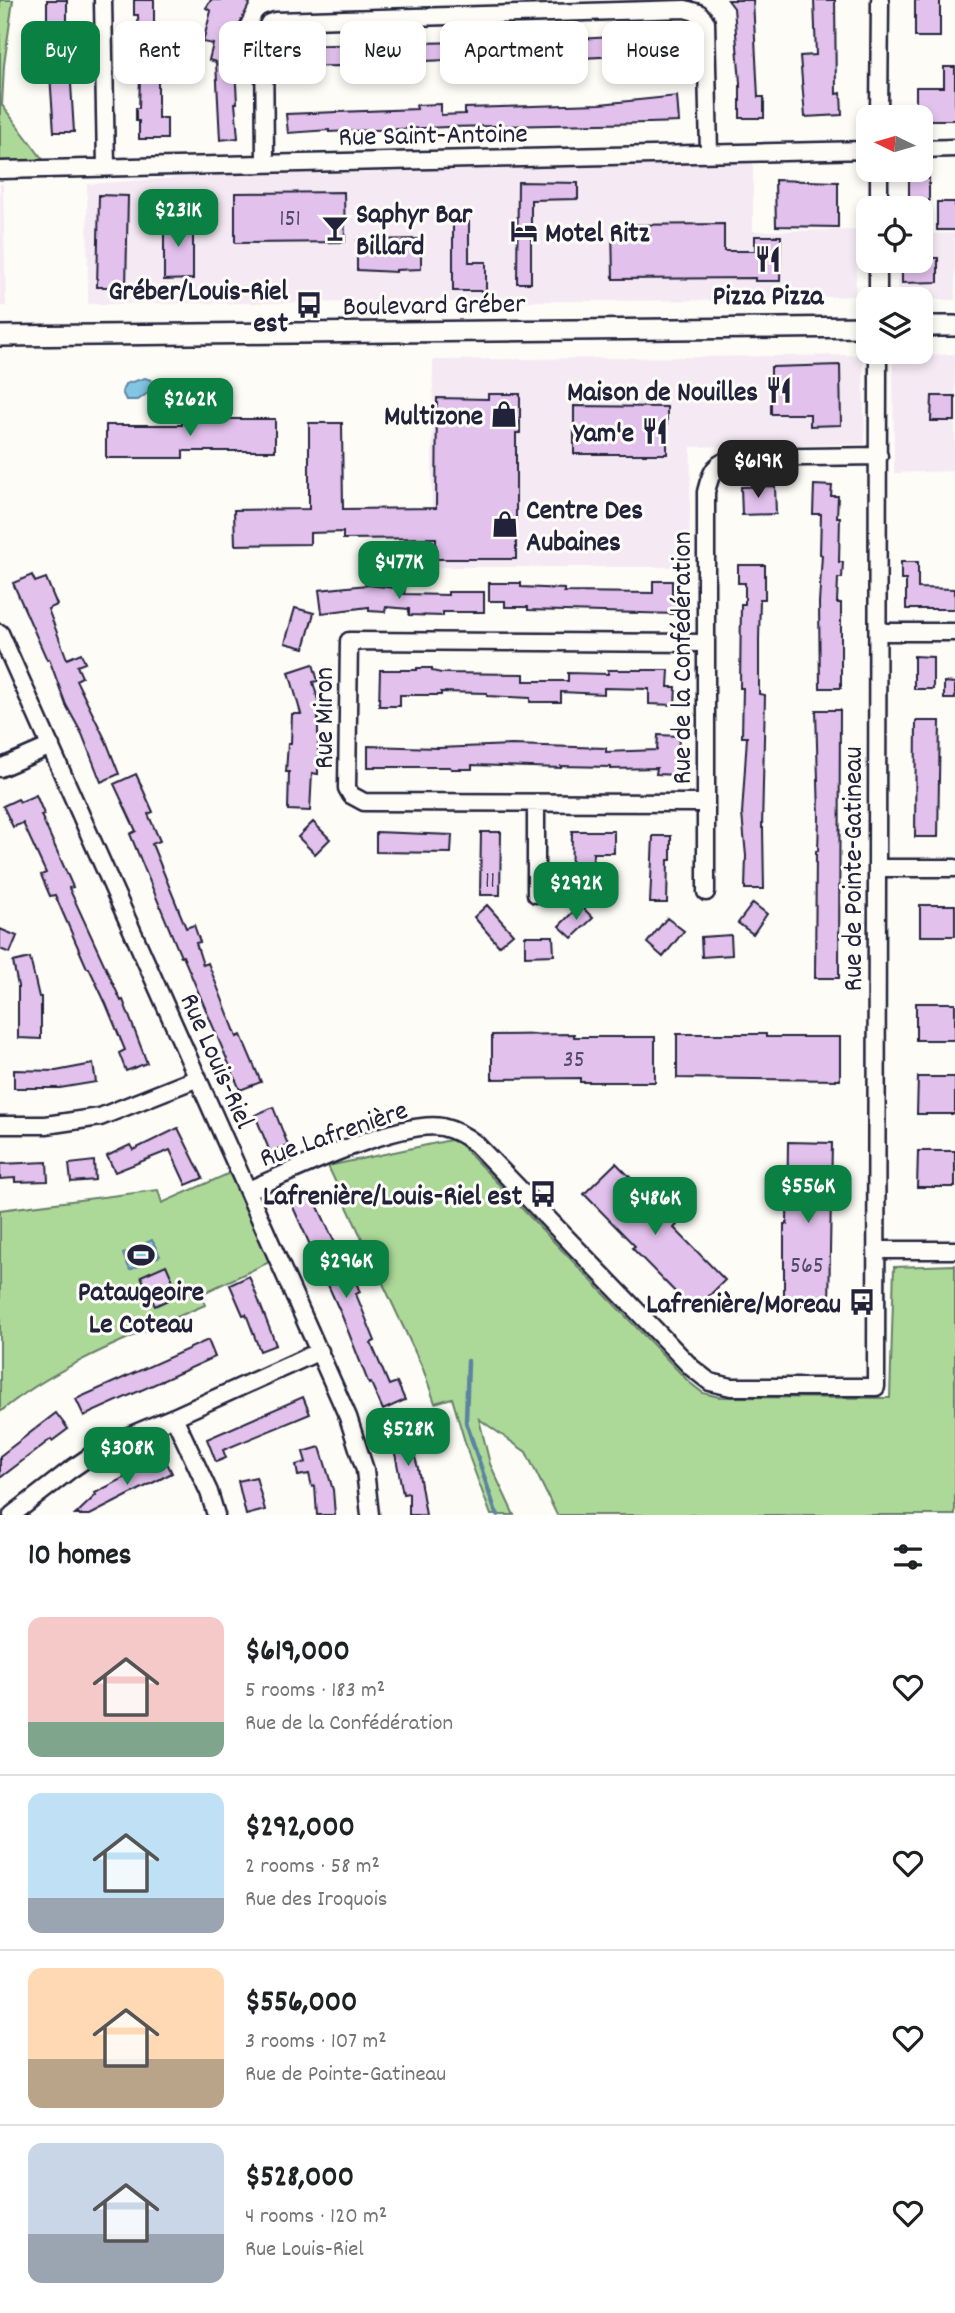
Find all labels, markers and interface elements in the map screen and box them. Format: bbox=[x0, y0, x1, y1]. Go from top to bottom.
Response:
chip: Buy bbox=[21, 21, 100, 84]
chip: Rent bbox=[114, 21, 205, 84]
chip: Filters bbox=[219, 21, 326, 84]
chip: New bbox=[340, 21, 426, 84]
chip: Apartment bbox=[440, 21, 588, 84]
chip: House bbox=[602, 21, 704, 84]
north arrow bbox=[856, 105, 933, 182]
map controls bbox=[856, 105, 933, 364]
street label: Rue Saint-Antoine bbox=[338, 116, 528, 160]
pin: $231K bbox=[129, 190, 227, 249]
text: $231K bbox=[154, 195, 202, 228]
button: locate bbox=[856, 196, 933, 273]
place label: Saphyr Bar Billard bbox=[356, 197, 473, 269]
house number: 151 bbox=[279, 203, 301, 237]
bar icon: Saphyr Bar Billard bbox=[320, 213, 350, 243]
hotel icon: Motel Ritz bbox=[509, 216, 539, 246]
place label: Motel Ritz bbox=[545, 216, 650, 256]
restaurant icon: Pizza Pizza bbox=[753, 244, 783, 274]
place label: Gréber/Louis-Riel est bbox=[108, 274, 289, 346]
place label: Pizza Pizza bbox=[713, 279, 824, 319]
street label: Boulevard Gréber bbox=[342, 286, 527, 330]
button: layers bbox=[856, 287, 933, 364]
bus stop icon: Gréber/Louis-Riel est bbox=[294, 290, 324, 320]
place label: Maison de Nouilles bbox=[567, 375, 758, 415]
restaurant icon: Maison de Nouilles bbox=[764, 375, 794, 405]
pin: $262K bbox=[141, 378, 239, 438]
text: $262K bbox=[163, 384, 217, 417]
place label: Multizone bbox=[384, 399, 483, 439]
shop icon: Multizone bbox=[489, 399, 519, 429]
place label: Yam'e bbox=[573, 416, 634, 456]
restaurant icon: Yam'e bbox=[640, 416, 670, 446]
pin: $619K bbox=[709, 440, 807, 500]
text: $619K bbox=[733, 446, 783, 479]
place label: Centre Des Aubaines bbox=[526, 493, 643, 565]
shop icon: Centre Des Aubaines bbox=[490, 509, 520, 539]
street label: Rue de la Confédération bbox=[665, 531, 705, 785]
pin: $477K bbox=[350, 542, 448, 601]
text: $477K bbox=[374, 547, 424, 580]
street label: Rue Miron bbox=[307, 667, 347, 769]
street label: Rue de Pointe-Gatineau bbox=[836, 747, 876, 991]
pin: $292K bbox=[527, 862, 625, 922]
house number: 11 bbox=[485, 865, 495, 899]
text: $292K bbox=[550, 868, 602, 901]
street label: Rue Louis-Riel bbox=[167, 988, 262, 1137]
house number: 35 bbox=[563, 1044, 585, 1078]
street label: Rue Lafrenière bbox=[255, 1093, 414, 1181]
pin: $556K bbox=[759, 1166, 857, 1225]
text: $556K bbox=[781, 1171, 835, 1204]
pin: $486K bbox=[606, 1178, 704, 1237]
place label: Lafrenière/Louis-Riel est bbox=[263, 1179, 523, 1219]
bus stop icon: Lafrenière/Louis-Riel est bbox=[528, 1179, 558, 1209]
text: $486K bbox=[629, 1183, 681, 1216]
sports icon: Pataugeoire Le Coteau bbox=[126, 1240, 156, 1270]
pin: $296K bbox=[297, 1240, 395, 1300]
text: $296K bbox=[319, 1246, 373, 1279]
house number: 565 bbox=[790, 1250, 824, 1284]
place label: Pataugeoire Le Coteau bbox=[78, 1275, 204, 1347]
place label: Lafrenière/Moreau bbox=[646, 1287, 841, 1327]
bus stop icon: Lafrenière/Moreau bbox=[847, 1287, 877, 1317]
pin: $528K bbox=[359, 1408, 457, 1468]
text: $528K bbox=[382, 1414, 434, 1447]
pin: $308K bbox=[78, 1428, 176, 1487]
text: $308K bbox=[100, 1433, 154, 1466]
text: 10 homes bbox=[28, 1536, 131, 1579]
icon: filters bbox=[889, 1538, 927, 1576]
text: $619,000 bbox=[245, 1632, 350, 1675]
icon: home bbox=[84, 1645, 168, 1729]
icon: heart bbox=[889, 1668, 927, 1706]
text: 5 rooms · 183 m² bbox=[245, 1675, 385, 1708]
text: Rue de la Confédération bbox=[245, 1708, 453, 1741]
text: $292,000 bbox=[245, 1808, 355, 1851]
icon: home bbox=[84, 1821, 168, 1905]
icon: heart bbox=[889, 1844, 927, 1882]
text: 2 rooms · 58 m² bbox=[245, 1851, 380, 1884]
text: Rue des Iroquois bbox=[245, 1884, 388, 1917]
text: $556,000 bbox=[245, 1983, 357, 2026]
icon: home bbox=[84, 1996, 168, 2080]
icon: heart bbox=[889, 2019, 927, 2057]
text: 3 rooms · 107 m² bbox=[245, 2026, 387, 2059]
text: Rue de Pointe-Gatineau bbox=[245, 2059, 446, 2092]
text: $528,000 bbox=[245, 2158, 354, 2201]
icon: home bbox=[84, 2171, 168, 2255]
icon: heart bbox=[889, 2194, 927, 2232]
text: 4 rooms · 120 m² bbox=[245, 2201, 387, 2234]
text: Rue Louis-Riel bbox=[245, 2234, 364, 2267]

